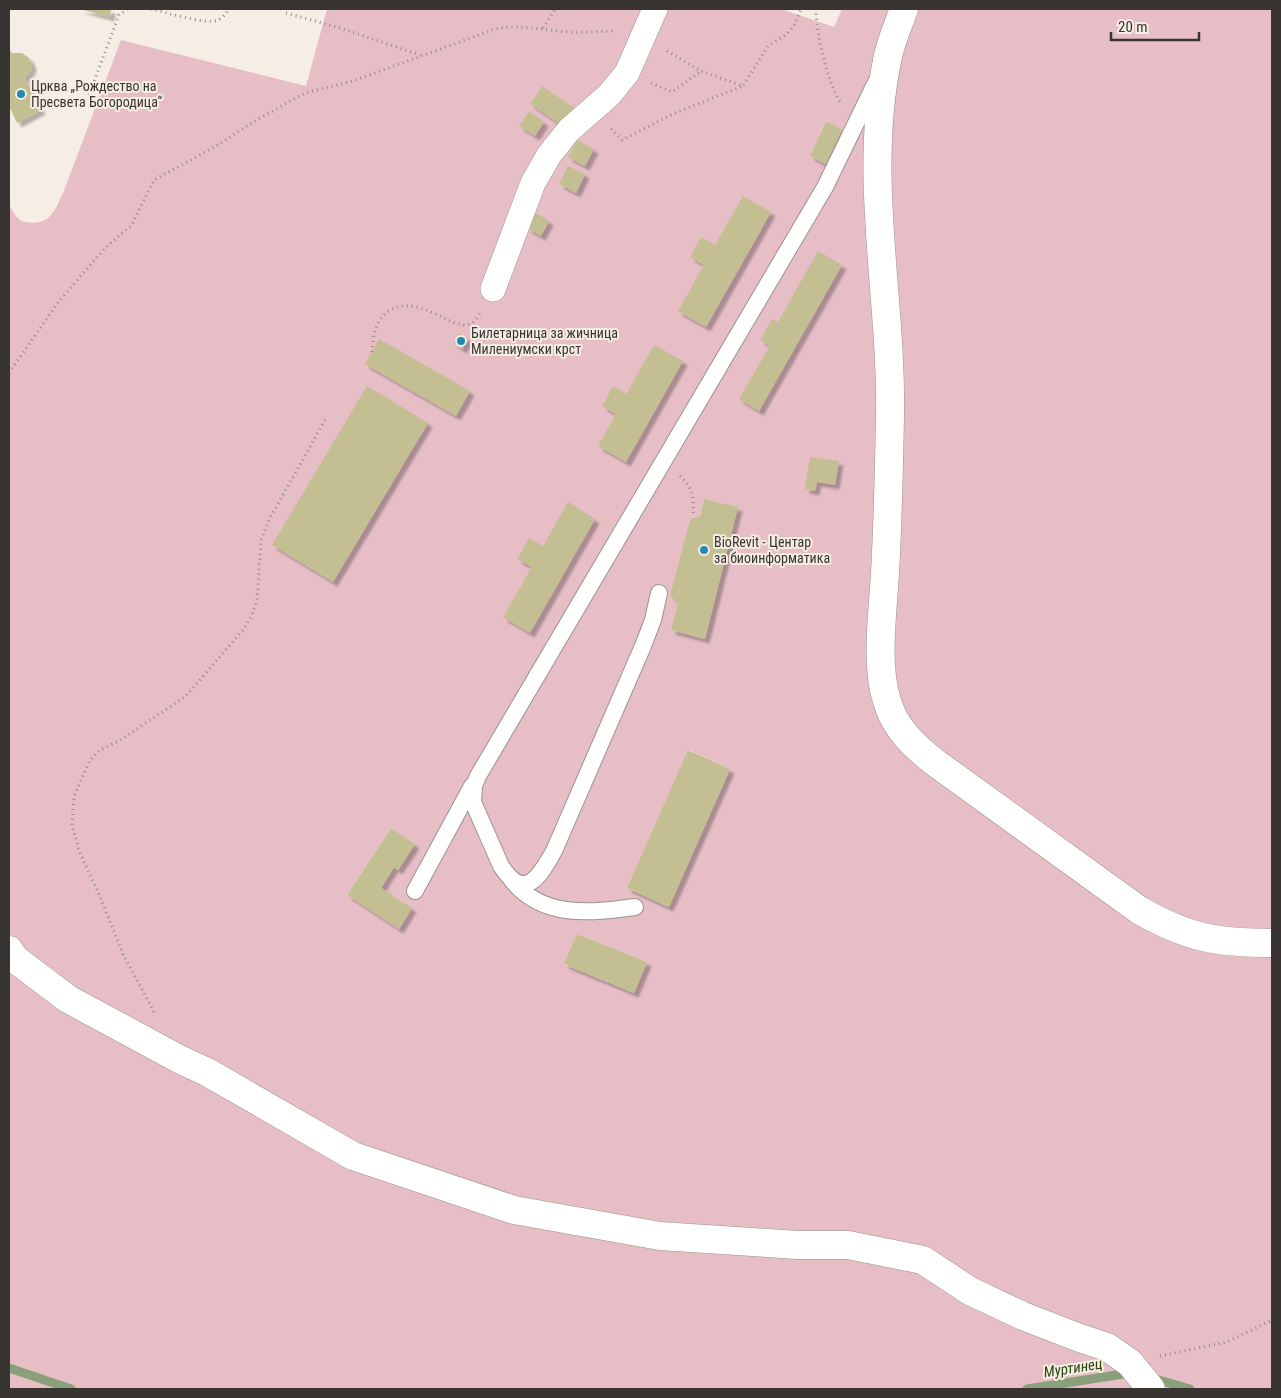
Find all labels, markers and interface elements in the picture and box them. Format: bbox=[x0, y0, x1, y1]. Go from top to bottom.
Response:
scale bar bbox=[1111, 10, 1198, 42]
text: 20 m bbox=[1118, 18, 1148, 36]
place label: Црква „Рождество на Пресвета Богородица“ bbox=[31, 78, 162, 110]
marker: Црква „Рождество на Пресвета Богородица“ bbox=[15, 88, 27, 100]
place label: Билетарница за жичница Милениумски крст bbox=[471, 325, 618, 357]
marker: Билетарница за жичница Милениумски крст bbox=[455, 335, 467, 347]
place label: BioRevit - Центар за биоинформатика bbox=[714, 534, 830, 566]
marker: BioRevit - Центар за биоинформатика bbox=[698, 544, 710, 556]
water label: Муртинец bbox=[1042, 1354, 1104, 1382]

